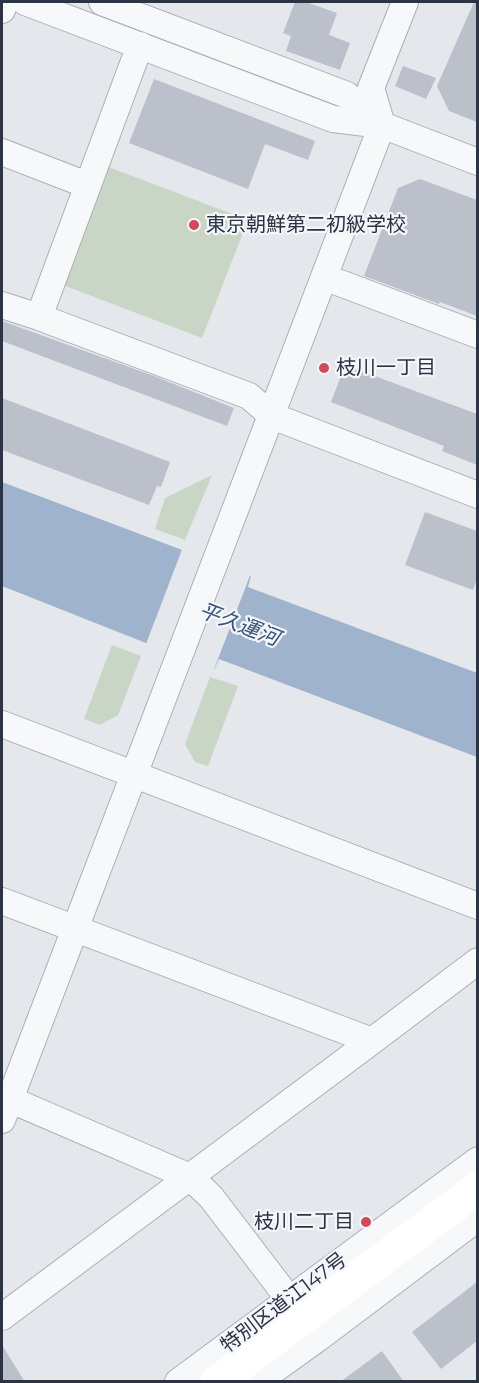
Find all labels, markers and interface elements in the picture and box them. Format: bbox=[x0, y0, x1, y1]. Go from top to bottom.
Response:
place label: 東京朝鮮第二初級学校 bbox=[206, 213, 406, 237]
marker: 東京朝鮮第二初級学校 bbox=[187, 218, 201, 232]
place label: 枝川一丁目 bbox=[336, 356, 436, 380]
marker: 枝川一丁目 bbox=[317, 361, 331, 375]
water label: 平久運河 bbox=[195, 598, 283, 652]
place label: 枝川二丁目 bbox=[254, 1210, 354, 1234]
marker: 枝川二丁目 bbox=[359, 1215, 373, 1229]
street label: 特別区道江147号 bbox=[216, 1248, 352, 1358]

